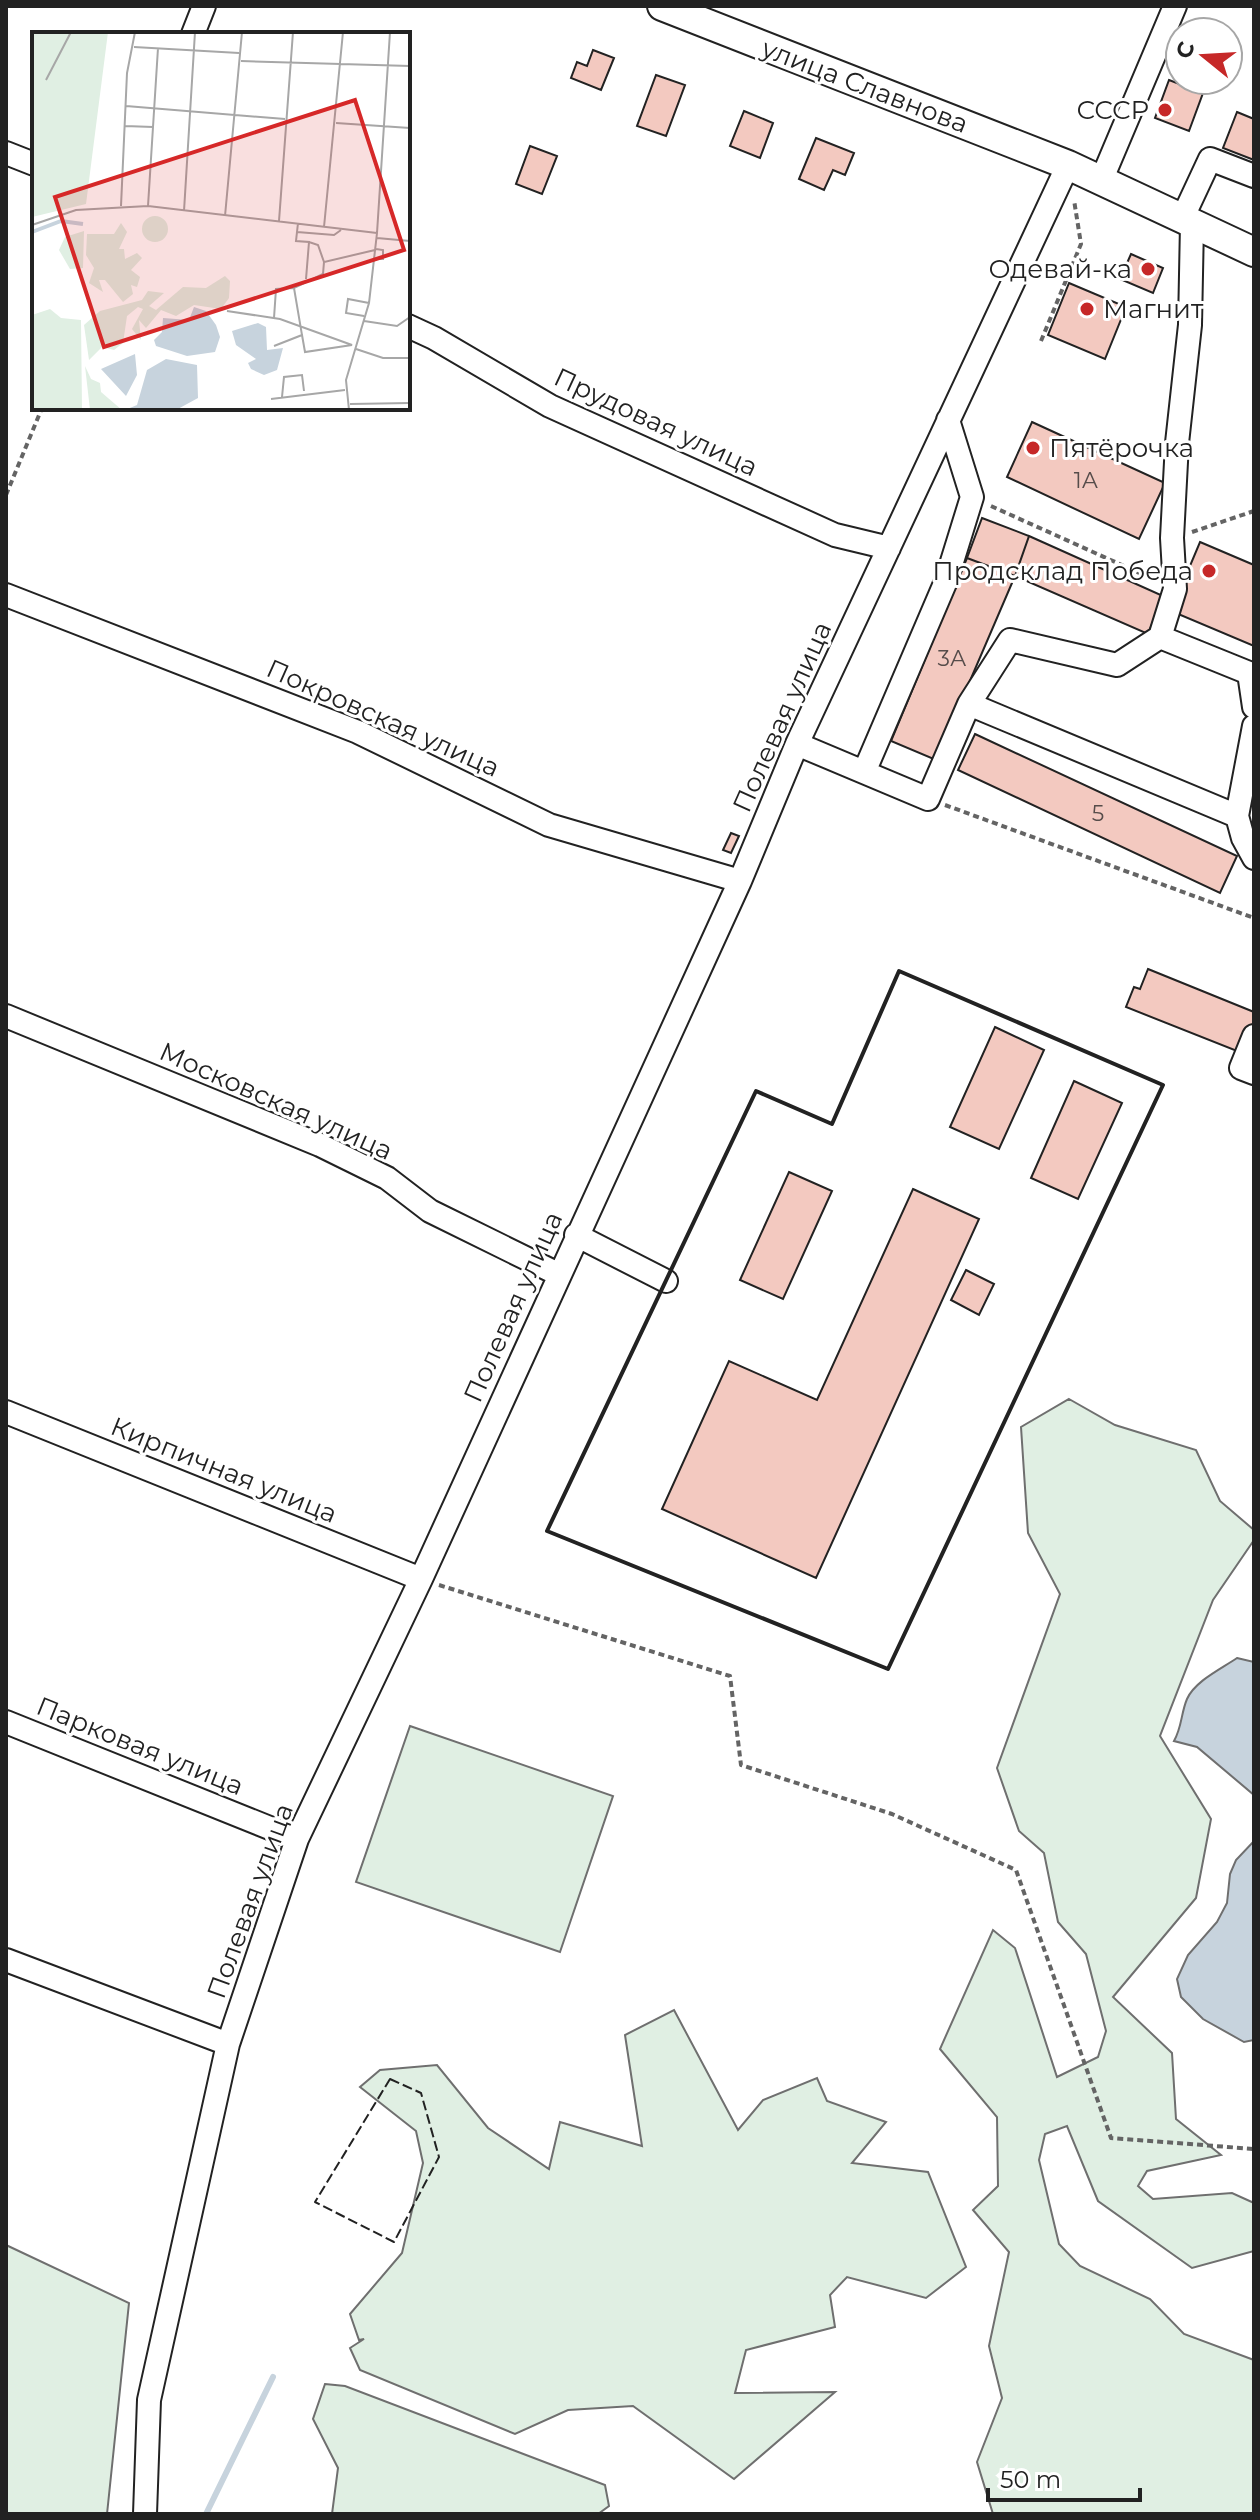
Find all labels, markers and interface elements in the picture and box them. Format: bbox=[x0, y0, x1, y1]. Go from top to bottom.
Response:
north arrow bbox=[1164, 16, 1244, 96]
inset map bbox=[32, 32, 410, 410]
street label: улица Славнова bbox=[756, 32, 973, 140]
text: С bbox=[1170, 38, 1201, 62]
place label: СССР bbox=[1077, 94, 1149, 126]
marker: СССР bbox=[1156, 101, 1174, 119]
place label: Одевай-ка bbox=[989, 253, 1132, 285]
marker: Одевай-ка bbox=[1139, 260, 1157, 278]
place label: Магнит bbox=[1103, 293, 1204, 325]
marker: Магнит bbox=[1078, 300, 1096, 318]
street label: Прудовая улица bbox=[549, 361, 763, 483]
place label: Пятёрочка bbox=[1049, 432, 1194, 464]
marker: Пятёрочка bbox=[1024, 439, 1042, 457]
house number: 1А bbox=[1074, 467, 1099, 494]
place label: Продсклад Победа bbox=[932, 555, 1193, 587]
marker: Продсклад Победа bbox=[1200, 562, 1218, 580]
street label: Полевая улица bbox=[726, 617, 838, 817]
house number: 3А bbox=[938, 645, 967, 672]
street label: Покровская улица bbox=[262, 652, 504, 784]
house number: 5 bbox=[1092, 800, 1104, 827]
street label: Московская улица bbox=[155, 1035, 397, 1167]
street label: Полевая улица bbox=[457, 1207, 569, 1407]
street label: Кирпичная улица bbox=[106, 1410, 342, 1530]
street label: Парковая улица bbox=[32, 1690, 248, 1802]
street label: Полевая улица bbox=[200, 1799, 300, 2003]
scale bar bbox=[988, 2452, 1140, 2502]
text: 50 m bbox=[1000, 2465, 1061, 2494]

